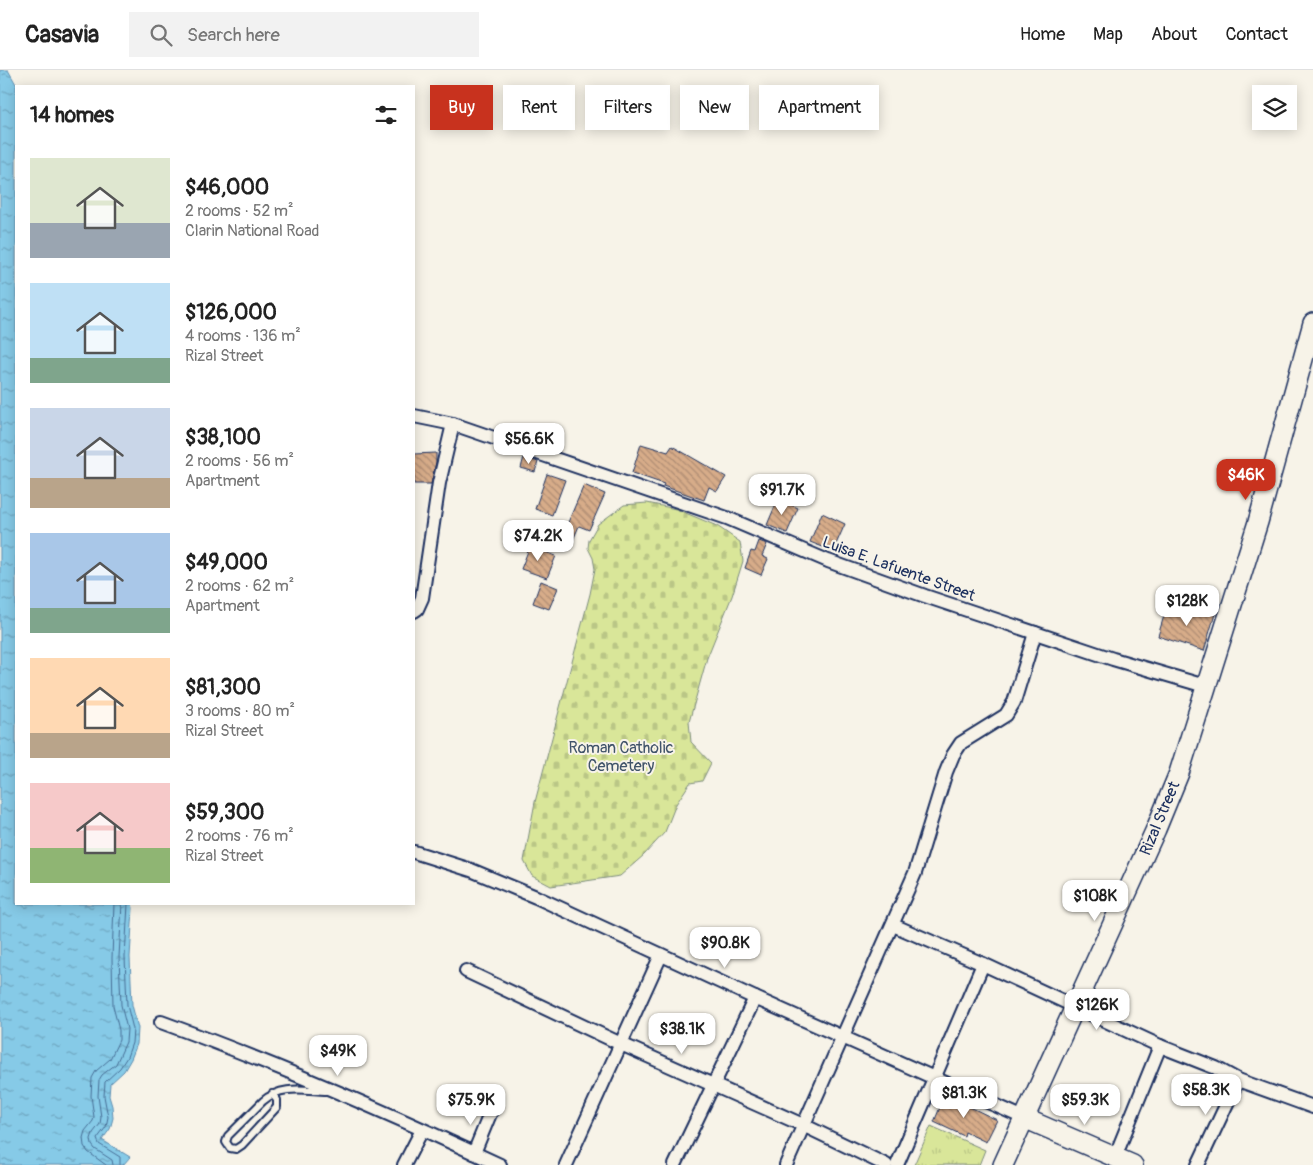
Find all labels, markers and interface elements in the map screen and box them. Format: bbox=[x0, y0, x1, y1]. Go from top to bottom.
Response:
search box bbox=[129, 12, 479, 57]
text: Casavia bbox=[25, 20, 99, 49]
icon: search bbox=[147, 21, 175, 49]
text: Search here bbox=[187, 23, 280, 47]
text: Home bbox=[1020, 23, 1065, 46]
text: Map bbox=[1093, 23, 1123, 46]
text: About bbox=[1151, 23, 1197, 46]
text: Contact bbox=[1225, 23, 1288, 46]
chip: Buy bbox=[430, 85, 493, 130]
chip: Rent bbox=[503, 85, 575, 130]
chip: Filters bbox=[585, 85, 670, 130]
chip: New bbox=[680, 85, 749, 130]
chip: Apartment bbox=[759, 85, 879, 130]
map controls bbox=[1252, 85, 1297, 130]
button: layers bbox=[1252, 85, 1297, 130]
icon: filters bbox=[372, 101, 400, 129]
text: 14 homes bbox=[30, 102, 114, 129]
text: $46,000 bbox=[185, 174, 269, 201]
icon: home bbox=[70, 178, 130, 238]
text: 2 rooms · 52 m² bbox=[185, 201, 294, 221]
text: Clarin National Road bbox=[185, 221, 319, 241]
text: $126,000 bbox=[185, 299, 277, 326]
icon: home bbox=[70, 303, 130, 363]
text: 4 rooms · 136 m² bbox=[185, 326, 301, 346]
text: Rizal Street bbox=[185, 346, 264, 366]
pin: $56.6K bbox=[488, 422, 570, 465]
text: $38,100 bbox=[185, 424, 261, 451]
icon: home bbox=[70, 428, 130, 488]
text: $56.6K bbox=[504, 429, 554, 449]
text: 2 rooms · 56 m² bbox=[185, 451, 294, 471]
pin: $46K bbox=[1216, 458, 1276, 501]
text: $46K bbox=[1228, 465, 1264, 485]
text: Apartment bbox=[185, 471, 260, 491]
pin: $91.7K bbox=[741, 474, 823, 516]
text: $91.7K bbox=[760, 480, 804, 500]
pin: $74.2K bbox=[497, 520, 579, 562]
text: $74.2K bbox=[514, 526, 562, 546]
street label: Luisa E. Lafuente Street bbox=[819, 532, 978, 606]
text: $49,000 bbox=[185, 549, 268, 576]
icon: home bbox=[70, 553, 130, 613]
text: 2 rooms · 62 m² bbox=[185, 576, 294, 596]
pin: $128K bbox=[1152, 584, 1222, 627]
text: $128K bbox=[1166, 591, 1208, 611]
text: Apartment bbox=[185, 596, 260, 616]
text: $81,300 bbox=[185, 674, 261, 701]
icon: home bbox=[70, 678, 130, 738]
text: 3 rooms · 80 m² bbox=[185, 701, 295, 721]
text: Rizal Street bbox=[185, 721, 264, 741]
park label: Roman Catholic Cemetery bbox=[568, 738, 674, 776]
street label: Rizal Street bbox=[1135, 778, 1185, 858]
text: $59,300 bbox=[185, 799, 264, 826]
icon: home bbox=[70, 803, 130, 863]
text: 2 rooms · 76 m² bbox=[185, 826, 294, 846]
text: Rizal Street bbox=[185, 846, 264, 866]
pin: $108K bbox=[1060, 880, 1130, 922]
text: $108K bbox=[1073, 886, 1117, 906]
pin: $90.8K bbox=[684, 926, 766, 969]
text: $90.8K bbox=[700, 933, 750, 953]
pin: $126K bbox=[1062, 988, 1132, 1031]
text: $126K bbox=[1076, 995, 1118, 1015]
pin: $38.1K bbox=[641, 1012, 723, 1055]
text: $38.1K bbox=[659, 1019, 705, 1039]
pin: $49K bbox=[308, 1034, 368, 1077]
text: $49K bbox=[320, 1041, 356, 1061]
pin: $58.3K bbox=[1165, 1074, 1247, 1116]
pin: $81.3K bbox=[923, 1076, 1005, 1119]
text: $58.3K bbox=[1182, 1080, 1230, 1100]
text: $81.3K bbox=[941, 1083, 987, 1103]
pin: $75.9K bbox=[430, 1084, 512, 1126]
pin: $59.3K bbox=[1044, 1084, 1126, 1126]
text: $75.9K bbox=[447, 1090, 495, 1110]
text: $59.3K bbox=[1061, 1090, 1109, 1110]

